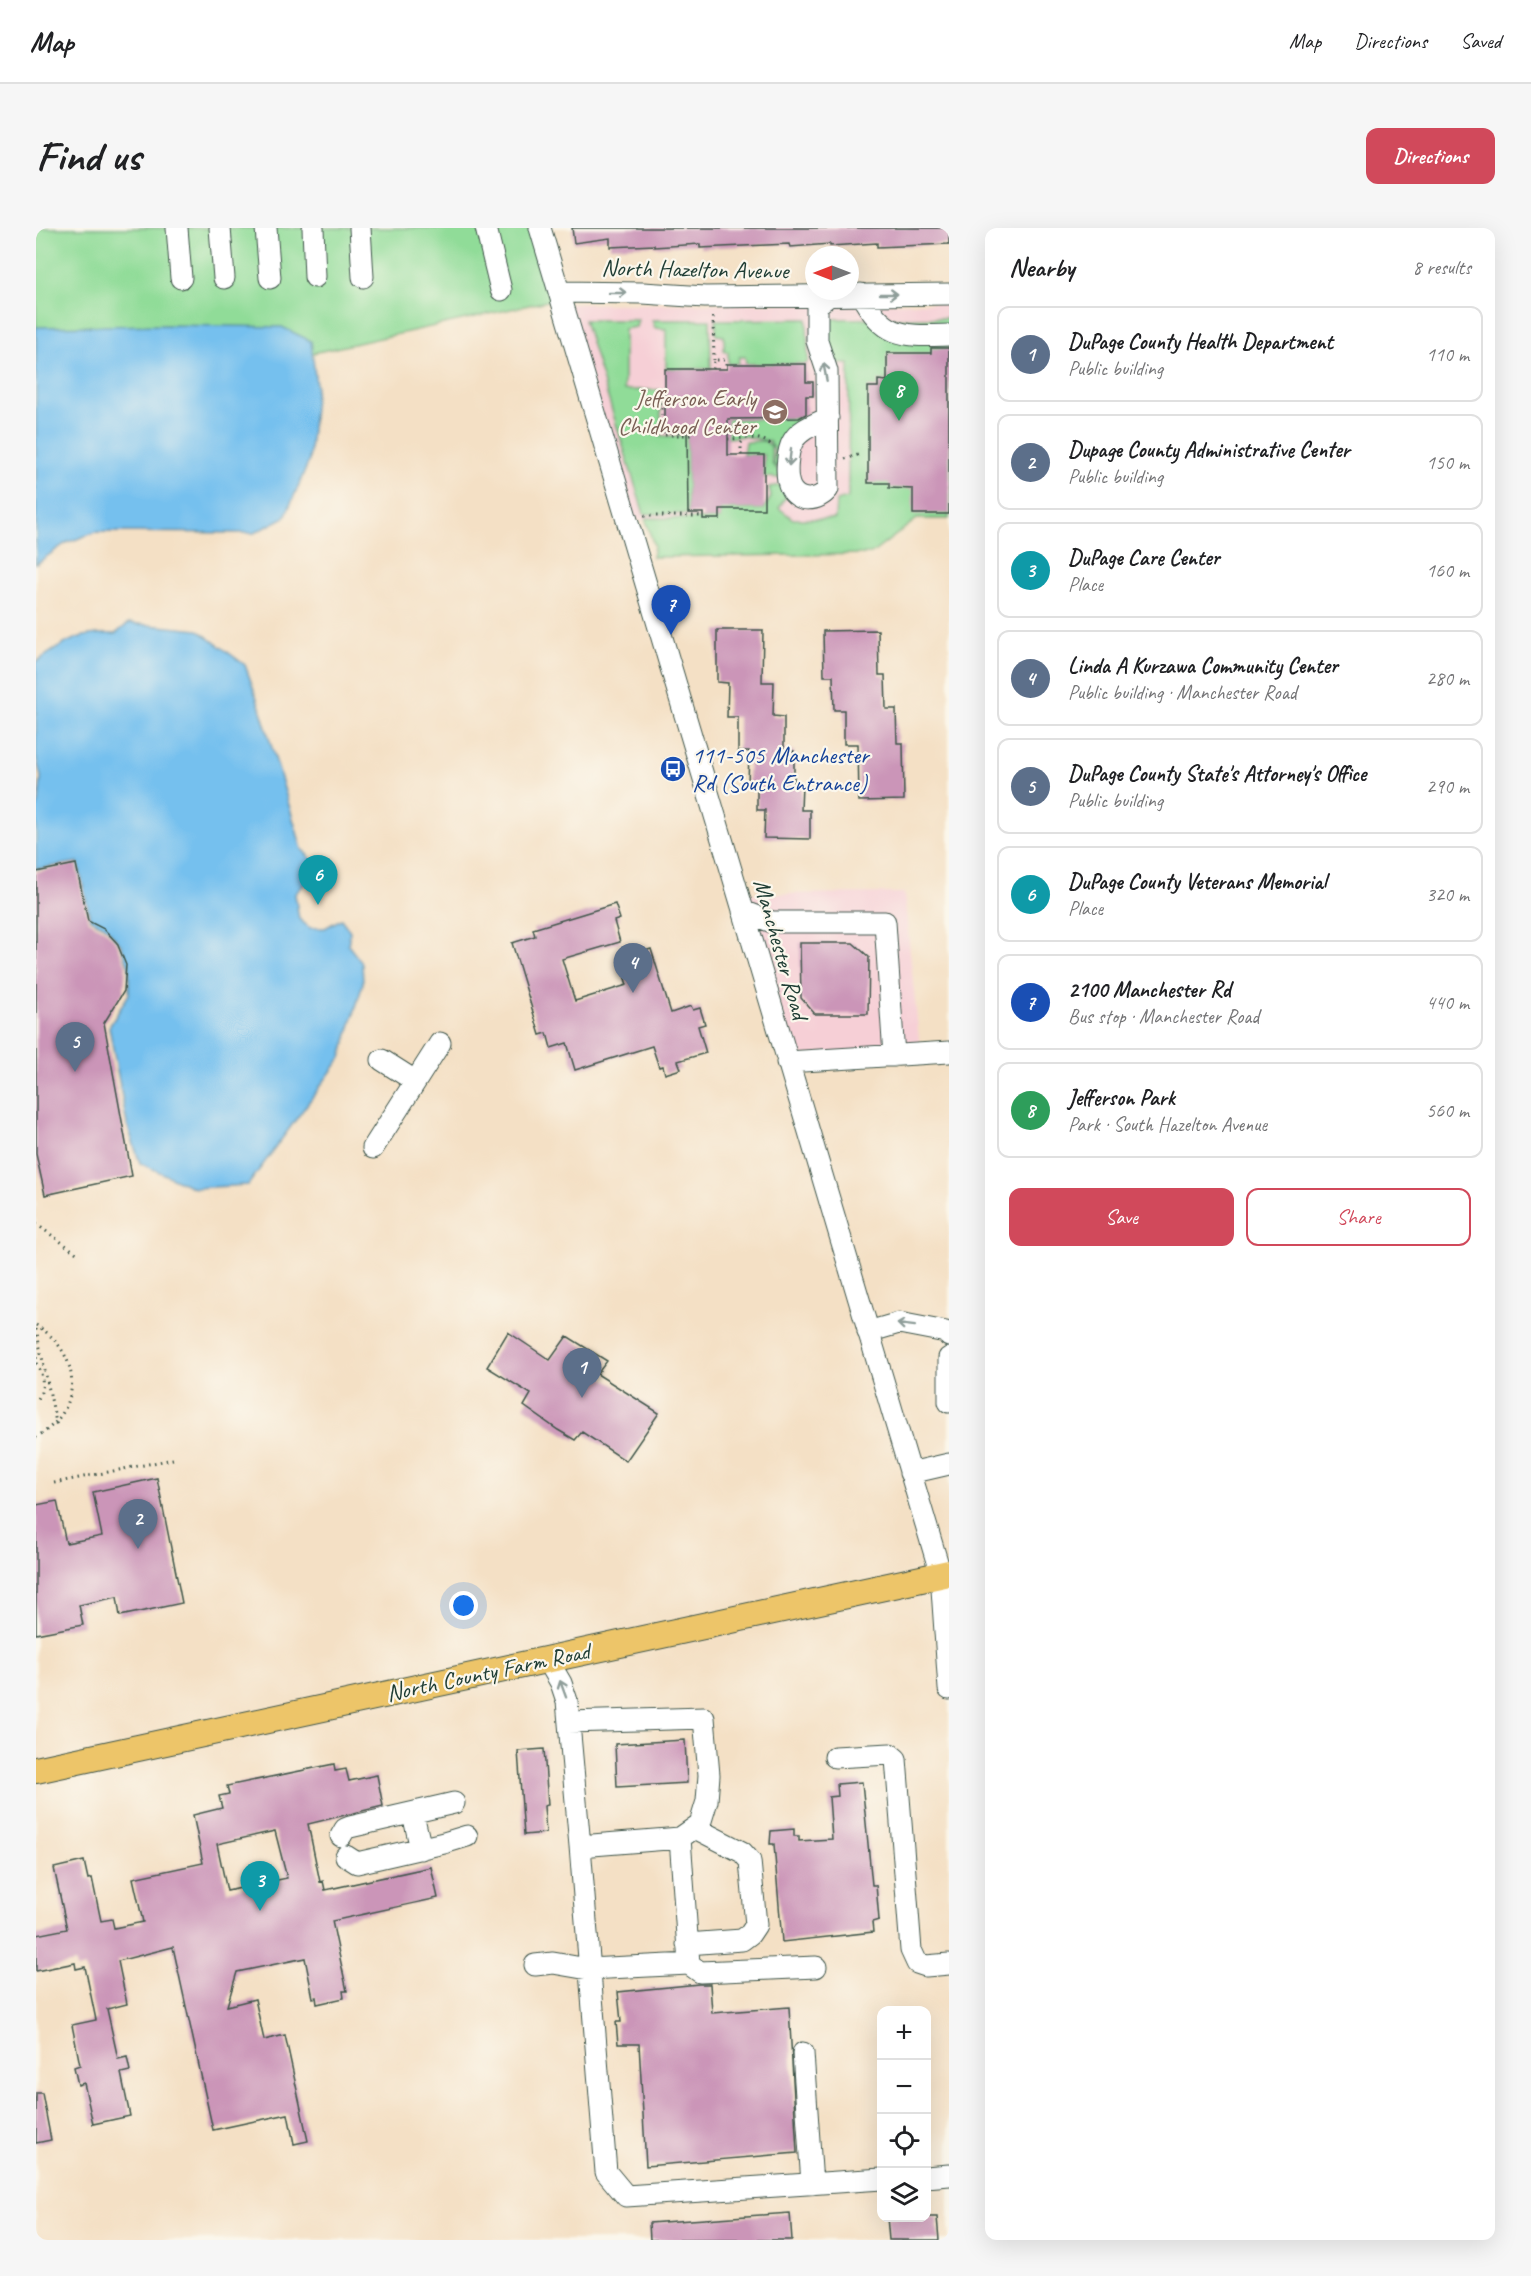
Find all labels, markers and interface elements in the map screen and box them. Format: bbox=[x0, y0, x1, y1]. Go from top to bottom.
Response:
text: Map bbox=[30, 24, 73, 59]
text: Map bbox=[1289, 28, 1321, 54]
text: Directions bbox=[1354, 28, 1427, 54]
text: Saved bbox=[1460, 28, 1501, 54]
button: Directions bbox=[1366, 128, 1495, 184]
text: Find us bbox=[36, 130, 141, 183]
north arrow bbox=[805, 246, 859, 300]
text: Nearby bbox=[1009, 251, 1074, 284]
street label: North Hazelton Avenue bbox=[601, 252, 791, 286]
text: 8 results bbox=[1412, 255, 1471, 280]
one-way arrow bbox=[607, 287, 627, 299]
one-way arrow bbox=[878, 288, 898, 300]
text: DuPage County Health Department bbox=[1068, 328, 1333, 356]
text: 1 bbox=[1026, 342, 1035, 367]
text: 110 m bbox=[1426, 342, 1469, 367]
text: Public building bbox=[1068, 356, 1163, 381]
one-way arrow bbox=[819, 363, 830, 382]
pin: 8 bbox=[880, 372, 918, 421]
place label: Jefferson Early Childhood Center bbox=[618, 383, 758, 441]
school or university icon: Jefferson Early Childhood Center bbox=[760, 397, 790, 427]
text: Dupage County Administrative Center bbox=[1068, 436, 1350, 464]
one-way arrow bbox=[784, 446, 795, 466]
text: 2 bbox=[1026, 450, 1035, 475]
text: 150 m bbox=[1426, 450, 1469, 475]
text: Public building bbox=[1068, 464, 1163, 489]
text: DuPage Care Center bbox=[1068, 544, 1220, 572]
text: 3 bbox=[1026, 558, 1035, 583]
text: 160 m bbox=[1426, 558, 1469, 583]
text: Place bbox=[1068, 572, 1103, 597]
pin: 7 bbox=[652, 586, 690, 635]
text: Linda A Kurzawa Community Center bbox=[1068, 652, 1338, 680]
text: 4 bbox=[1026, 666, 1035, 691]
text: 280 m bbox=[1426, 666, 1469, 691]
text: Public building · Manchester Road bbox=[1068, 680, 1297, 705]
place label: 111-505 Manchester Rd (South Entrance) bbox=[692, 740, 871, 798]
bus stop icon: 111-505 Manchester Rd (South Entrance) bbox=[658, 754, 688, 784]
text: DuPage County State's Attorney's Office bbox=[1068, 760, 1366, 788]
text: 5 bbox=[1026, 774, 1035, 799]
text: 290 m bbox=[1426, 774, 1469, 799]
text: Public building bbox=[1068, 788, 1163, 813]
pin: 6 bbox=[298, 856, 338, 905]
text: DuPage County Veterans Memorial bbox=[1068, 868, 1326, 896]
street label: Manchester Road bbox=[747, 876, 816, 1026]
text: 6 bbox=[1026, 882, 1035, 907]
text: 320 m bbox=[1426, 882, 1469, 907]
text: Place bbox=[1068, 896, 1103, 921]
pin: 4 bbox=[614, 944, 652, 993]
text: 2100 Manchester Rd bbox=[1068, 976, 1231, 1004]
text: 7 bbox=[1026, 990, 1035, 1015]
text: 440 m bbox=[1426, 990, 1469, 1015]
text: Bus stop · Manchester Road bbox=[1068, 1004, 1259, 1029]
pin: 5 bbox=[56, 1022, 94, 1072]
text: Jefferson Park bbox=[1068, 1084, 1175, 1112]
text: 8 bbox=[1026, 1098, 1035, 1123]
text: 560 m bbox=[1426, 1098, 1469, 1123]
text: Park · South Hazelton Avenue bbox=[1068, 1112, 1267, 1137]
button: Save bbox=[1009, 1188, 1234, 1246]
button: Share bbox=[1246, 1188, 1471, 1246]
one-way arrow bbox=[897, 1320, 917, 1331]
pin: 1 bbox=[562, 1348, 602, 1398]
pin: 2 bbox=[118, 1500, 158, 1549]
your location bbox=[449, 1591, 478, 1620]
street label: North County Farm Road bbox=[383, 1635, 596, 1708]
one-way arrow bbox=[556, 1680, 567, 1699]
pin: 3 bbox=[240, 1862, 280, 1911]
map controls bbox=[877, 2006, 931, 2222]
button: + bbox=[877, 2006, 931, 2060]
button: − bbox=[877, 2060, 931, 2114]
button: locate bbox=[877, 2114, 931, 2168]
button: layers bbox=[877, 2168, 931, 2222]

